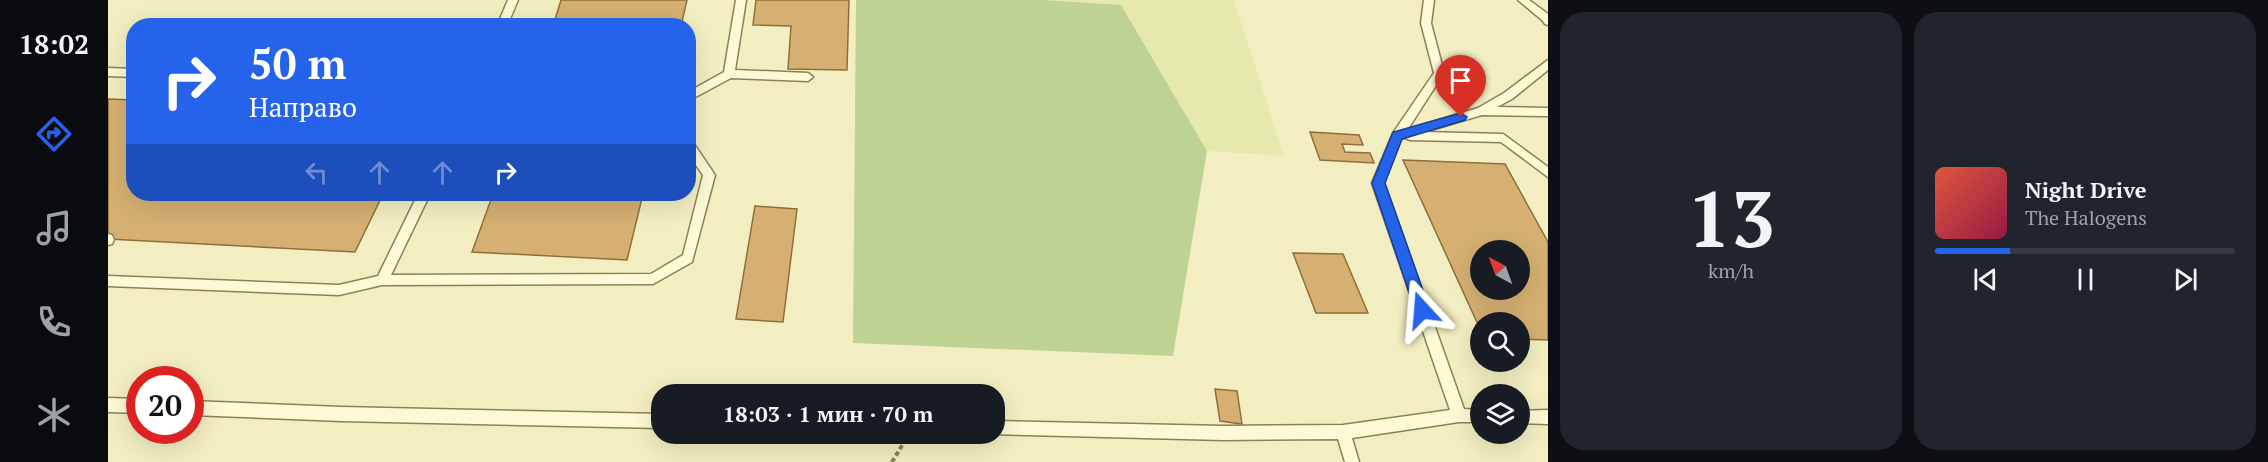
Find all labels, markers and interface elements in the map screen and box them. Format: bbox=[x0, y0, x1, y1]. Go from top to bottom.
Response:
text: 18:02 bbox=[19, 26, 89, 62]
text: 50 m bbox=[249, 35, 347, 91]
icon: right bbox=[150, 42, 228, 120]
pin bbox=[1435, 55, 1486, 117]
icon: arrive bbox=[1444, 64, 1477, 97]
text: Направо bbox=[249, 89, 357, 125]
icon: directions bbox=[33, 113, 75, 155]
icon: left bbox=[300, 156, 333, 189]
icon: ahead bbox=[363, 156, 396, 189]
icon: ahead bbox=[426, 156, 459, 189]
icon: right bbox=[489, 156, 522, 189]
text: 13 bbox=[1687, 166, 1775, 269]
text: Night Drive bbox=[2025, 175, 2147, 204]
text: The Halogens bbox=[2025, 204, 2147, 231]
icon: music bbox=[33, 207, 75, 249]
north arrow bbox=[1470, 240, 1530, 300]
map controls bbox=[1470, 240, 1530, 444]
text: km/h bbox=[1708, 257, 1754, 284]
icon: previous bbox=[1969, 263, 2002, 296]
icon: pause bbox=[2069, 263, 2102, 296]
icon: next bbox=[2169, 263, 2202, 296]
position arrow bbox=[1390, 278, 1454, 342]
icon: phone bbox=[33, 301, 75, 343]
button: search bbox=[1470, 312, 1530, 372]
speed limit sign: 20 bbox=[126, 366, 204, 444]
button: layers bbox=[1470, 384, 1530, 444]
icon: climate bbox=[33, 394, 75, 436]
text: 18:03 · 1 мин · 70 m bbox=[723, 399, 933, 428]

